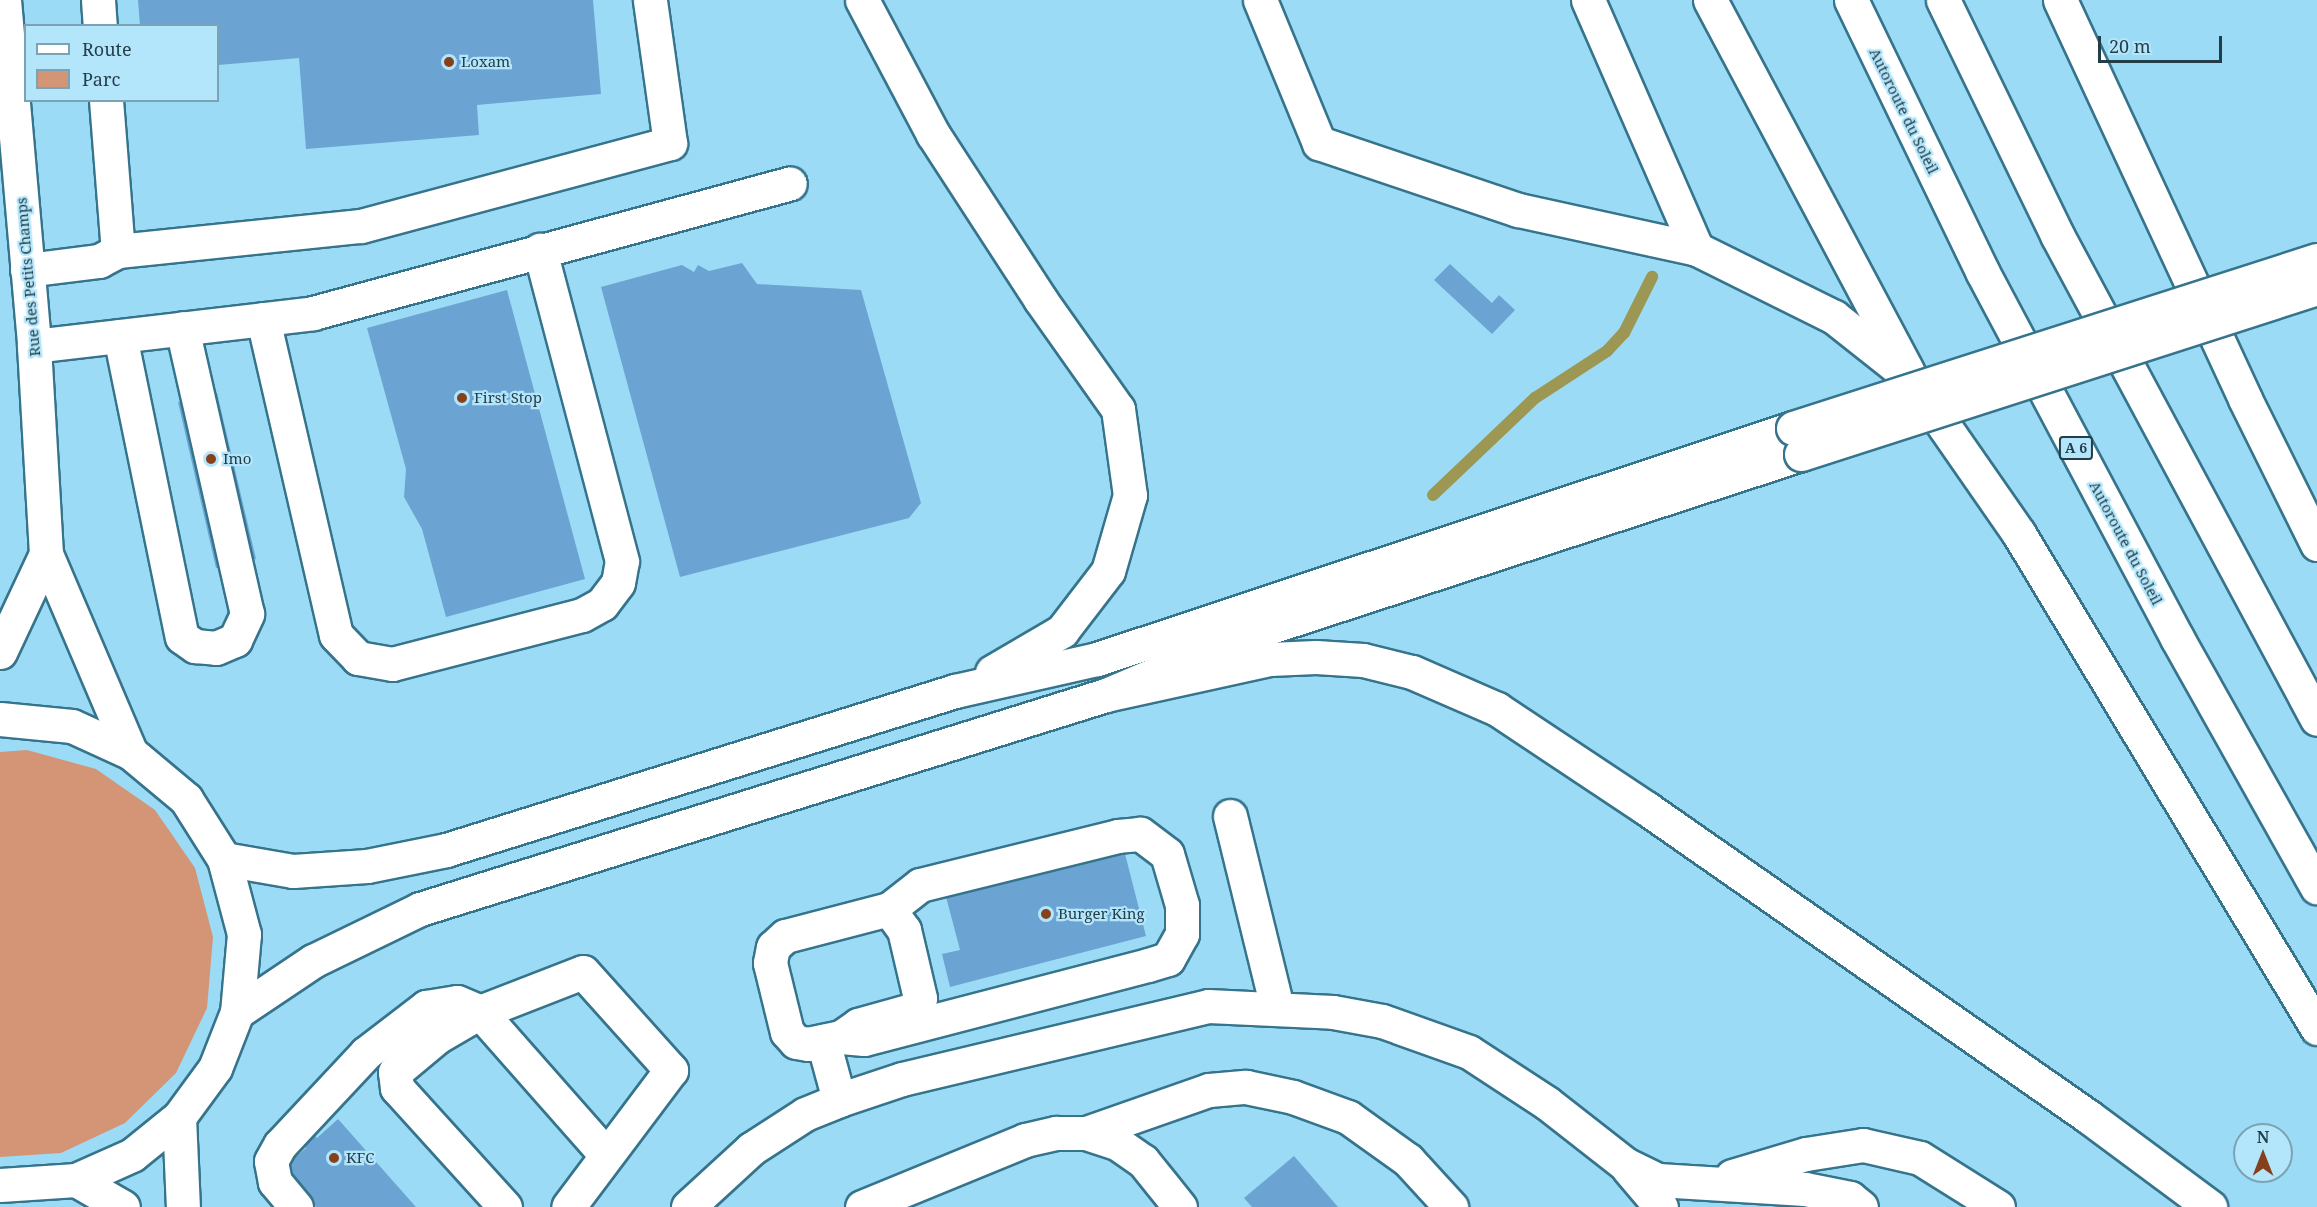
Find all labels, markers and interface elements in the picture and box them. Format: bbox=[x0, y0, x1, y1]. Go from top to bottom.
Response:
legend bbox=[24, 24, 219, 102]
scale bar bbox=[2101, 24, 2226, 62]
text: 20 m bbox=[2109, 34, 2151, 58]
text: Route bbox=[82, 37, 132, 61]
street label: Autoroute du Soleil bbox=[1866, 45, 1942, 177]
place label: Loxam bbox=[461, 53, 510, 71]
marker: Loxam bbox=[442, 55, 456, 69]
text: Parc bbox=[82, 67, 120, 91]
street label: Rue des Petits Champs bbox=[12, 197, 44, 357]
place label: First Stop bbox=[474, 389, 542, 407]
marker: First Stop bbox=[455, 391, 469, 405]
road number: A 6 bbox=[2058, 437, 2094, 459]
place label: Imo bbox=[223, 450, 251, 468]
marker: Imo bbox=[204, 452, 218, 466]
street label: Autoroute du Soleil bbox=[2086, 478, 2166, 608]
place label: Burger King bbox=[1058, 905, 1145, 923]
marker: Burger King bbox=[1039, 907, 1053, 921]
north arrow bbox=[2233, 1123, 2293, 1183]
text: N bbox=[2257, 1126, 2269, 1148]
place label: KFC bbox=[346, 1149, 375, 1167]
marker: KFC bbox=[327, 1151, 341, 1165]

